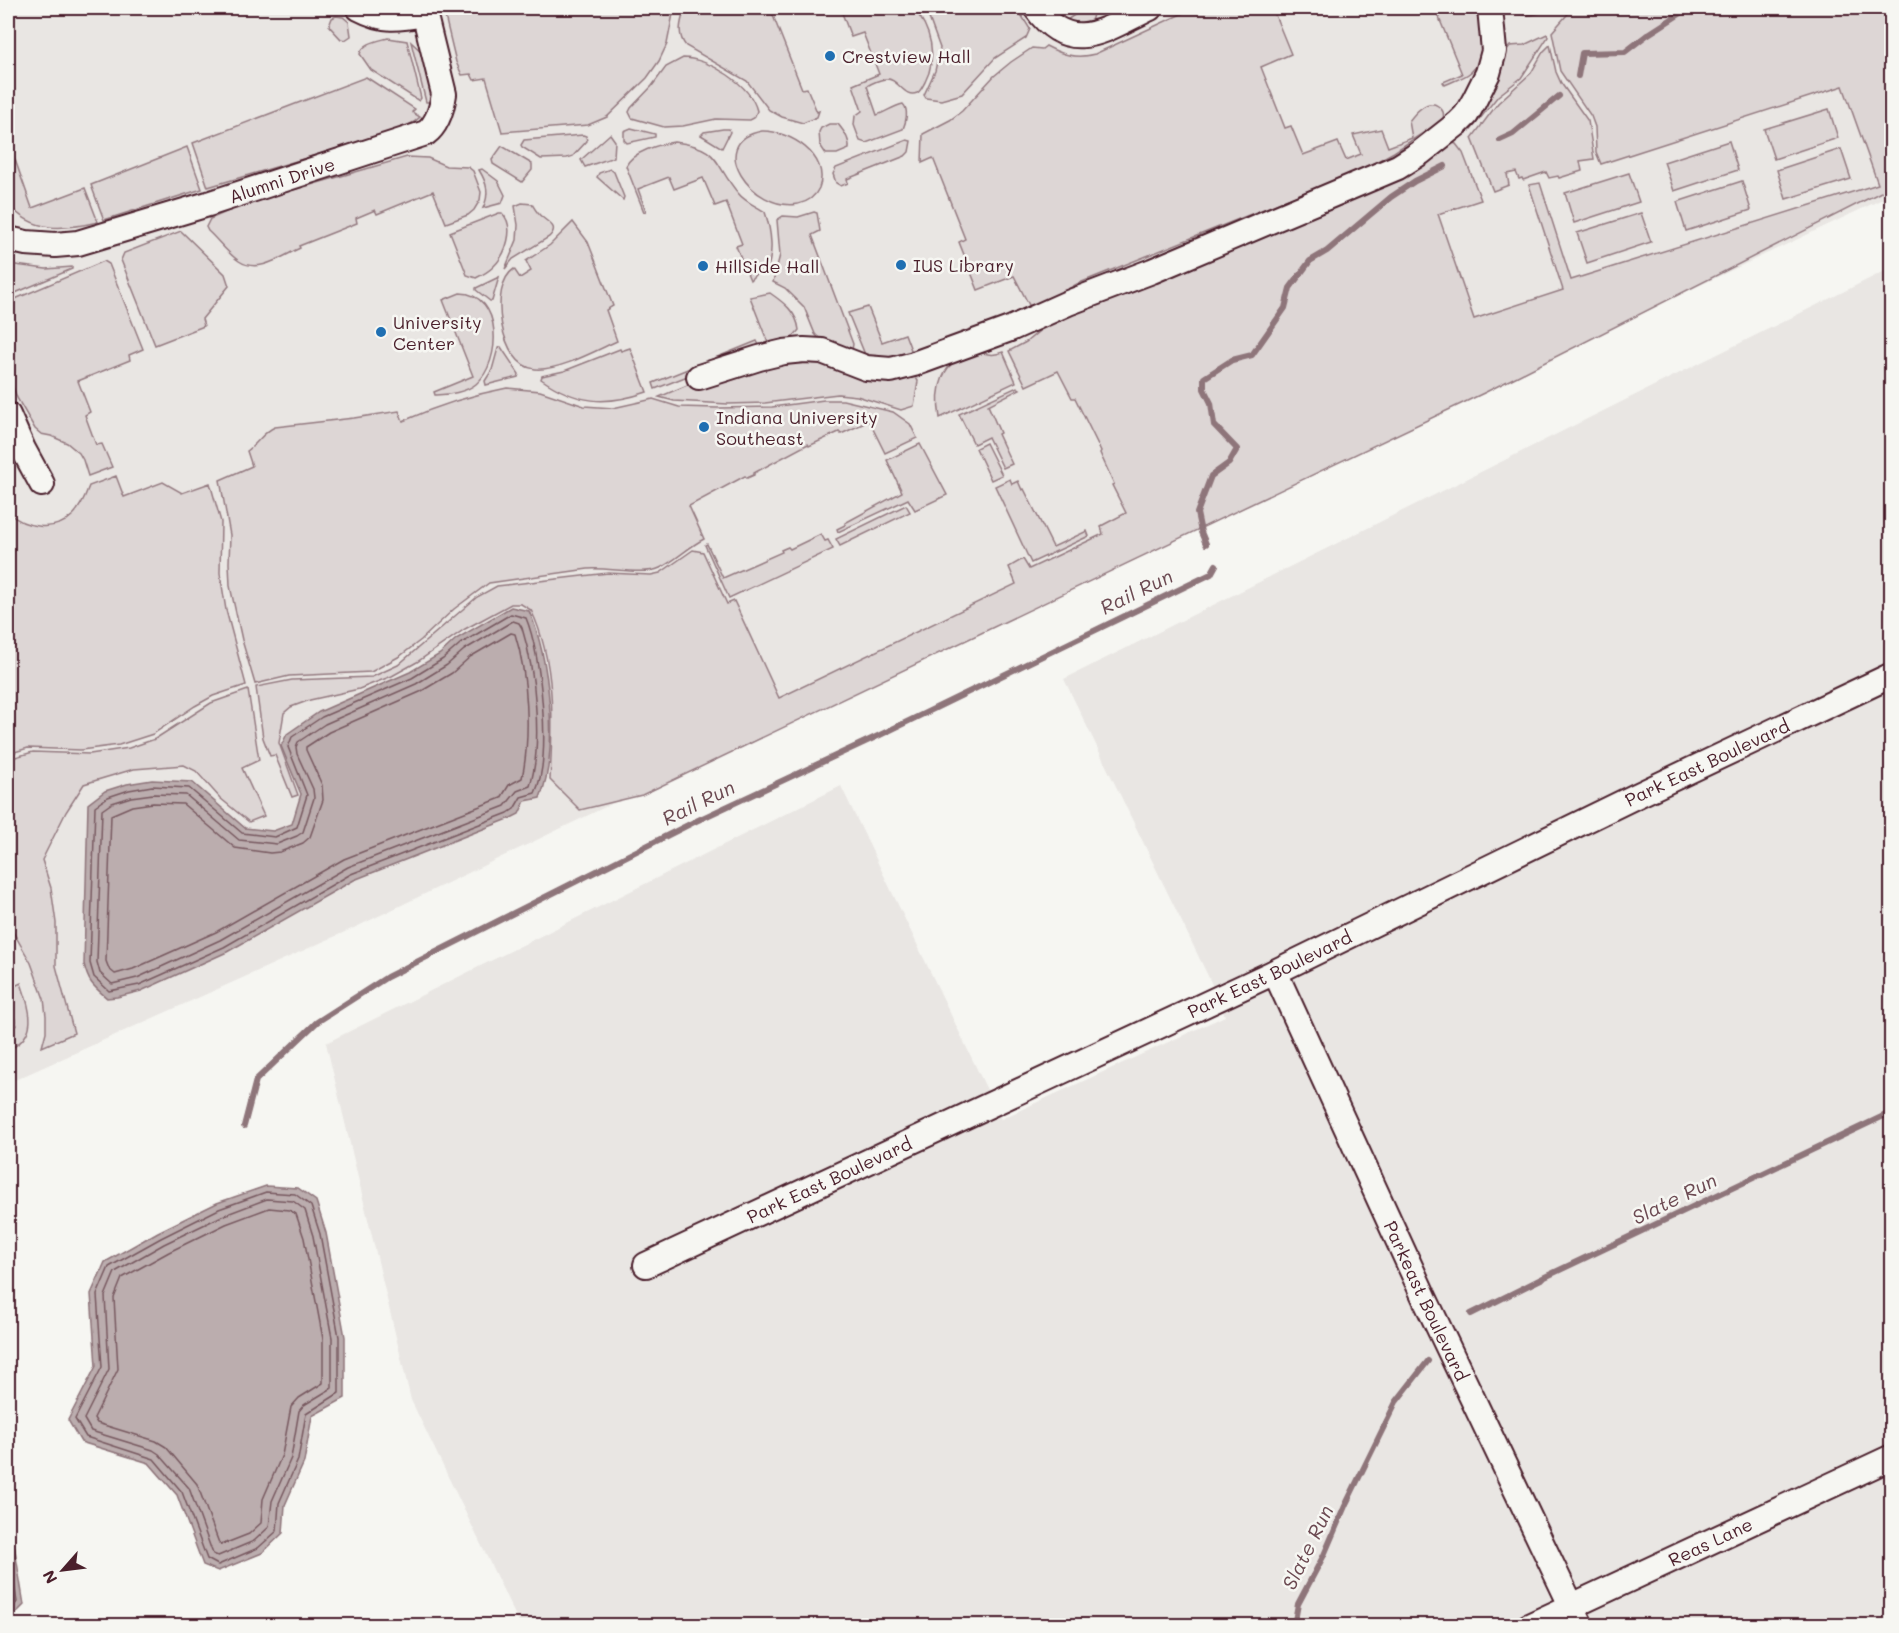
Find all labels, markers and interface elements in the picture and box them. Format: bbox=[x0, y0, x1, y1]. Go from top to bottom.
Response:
place label: Crestview Hall bbox=[842, 44, 971, 68]
marker: Crestview Hall bbox=[823, 49, 837, 63]
street label: Alumni Drive bbox=[226, 151, 338, 208]
place label: IUS Library bbox=[913, 253, 1014, 277]
place label: HillSide Hall bbox=[715, 254, 819, 278]
marker: IUS Library bbox=[894, 258, 908, 272]
marker: HillSide Hall bbox=[696, 259, 710, 273]
place label: University Center bbox=[393, 310, 482, 355]
marker: University Center bbox=[374, 325, 388, 339]
place label: Indiana University Southeast bbox=[716, 405, 878, 450]
marker: Indiana University Southeast bbox=[697, 420, 711, 434]
water label: Rail Run bbox=[1095, 562, 1177, 620]
street label: Park East Boulevard bbox=[1621, 713, 1793, 812]
water label: Rail Run bbox=[657, 773, 739, 831]
street label: Park East Boulevard bbox=[1183, 925, 1356, 1023]
street label: Park East Boulevard bbox=[743, 1131, 915, 1228]
water label: Slate Run bbox=[1627, 1166, 1721, 1230]
street label: Parkeast Boulevard bbox=[1379, 1217, 1474, 1385]
water label: Slate Run bbox=[1275, 1500, 1339, 1594]
street label: Reas Lane bbox=[1664, 1512, 1756, 1572]
north arrow bbox=[33, 1540, 93, 1600]
text: N bbox=[37, 1567, 61, 1588]

